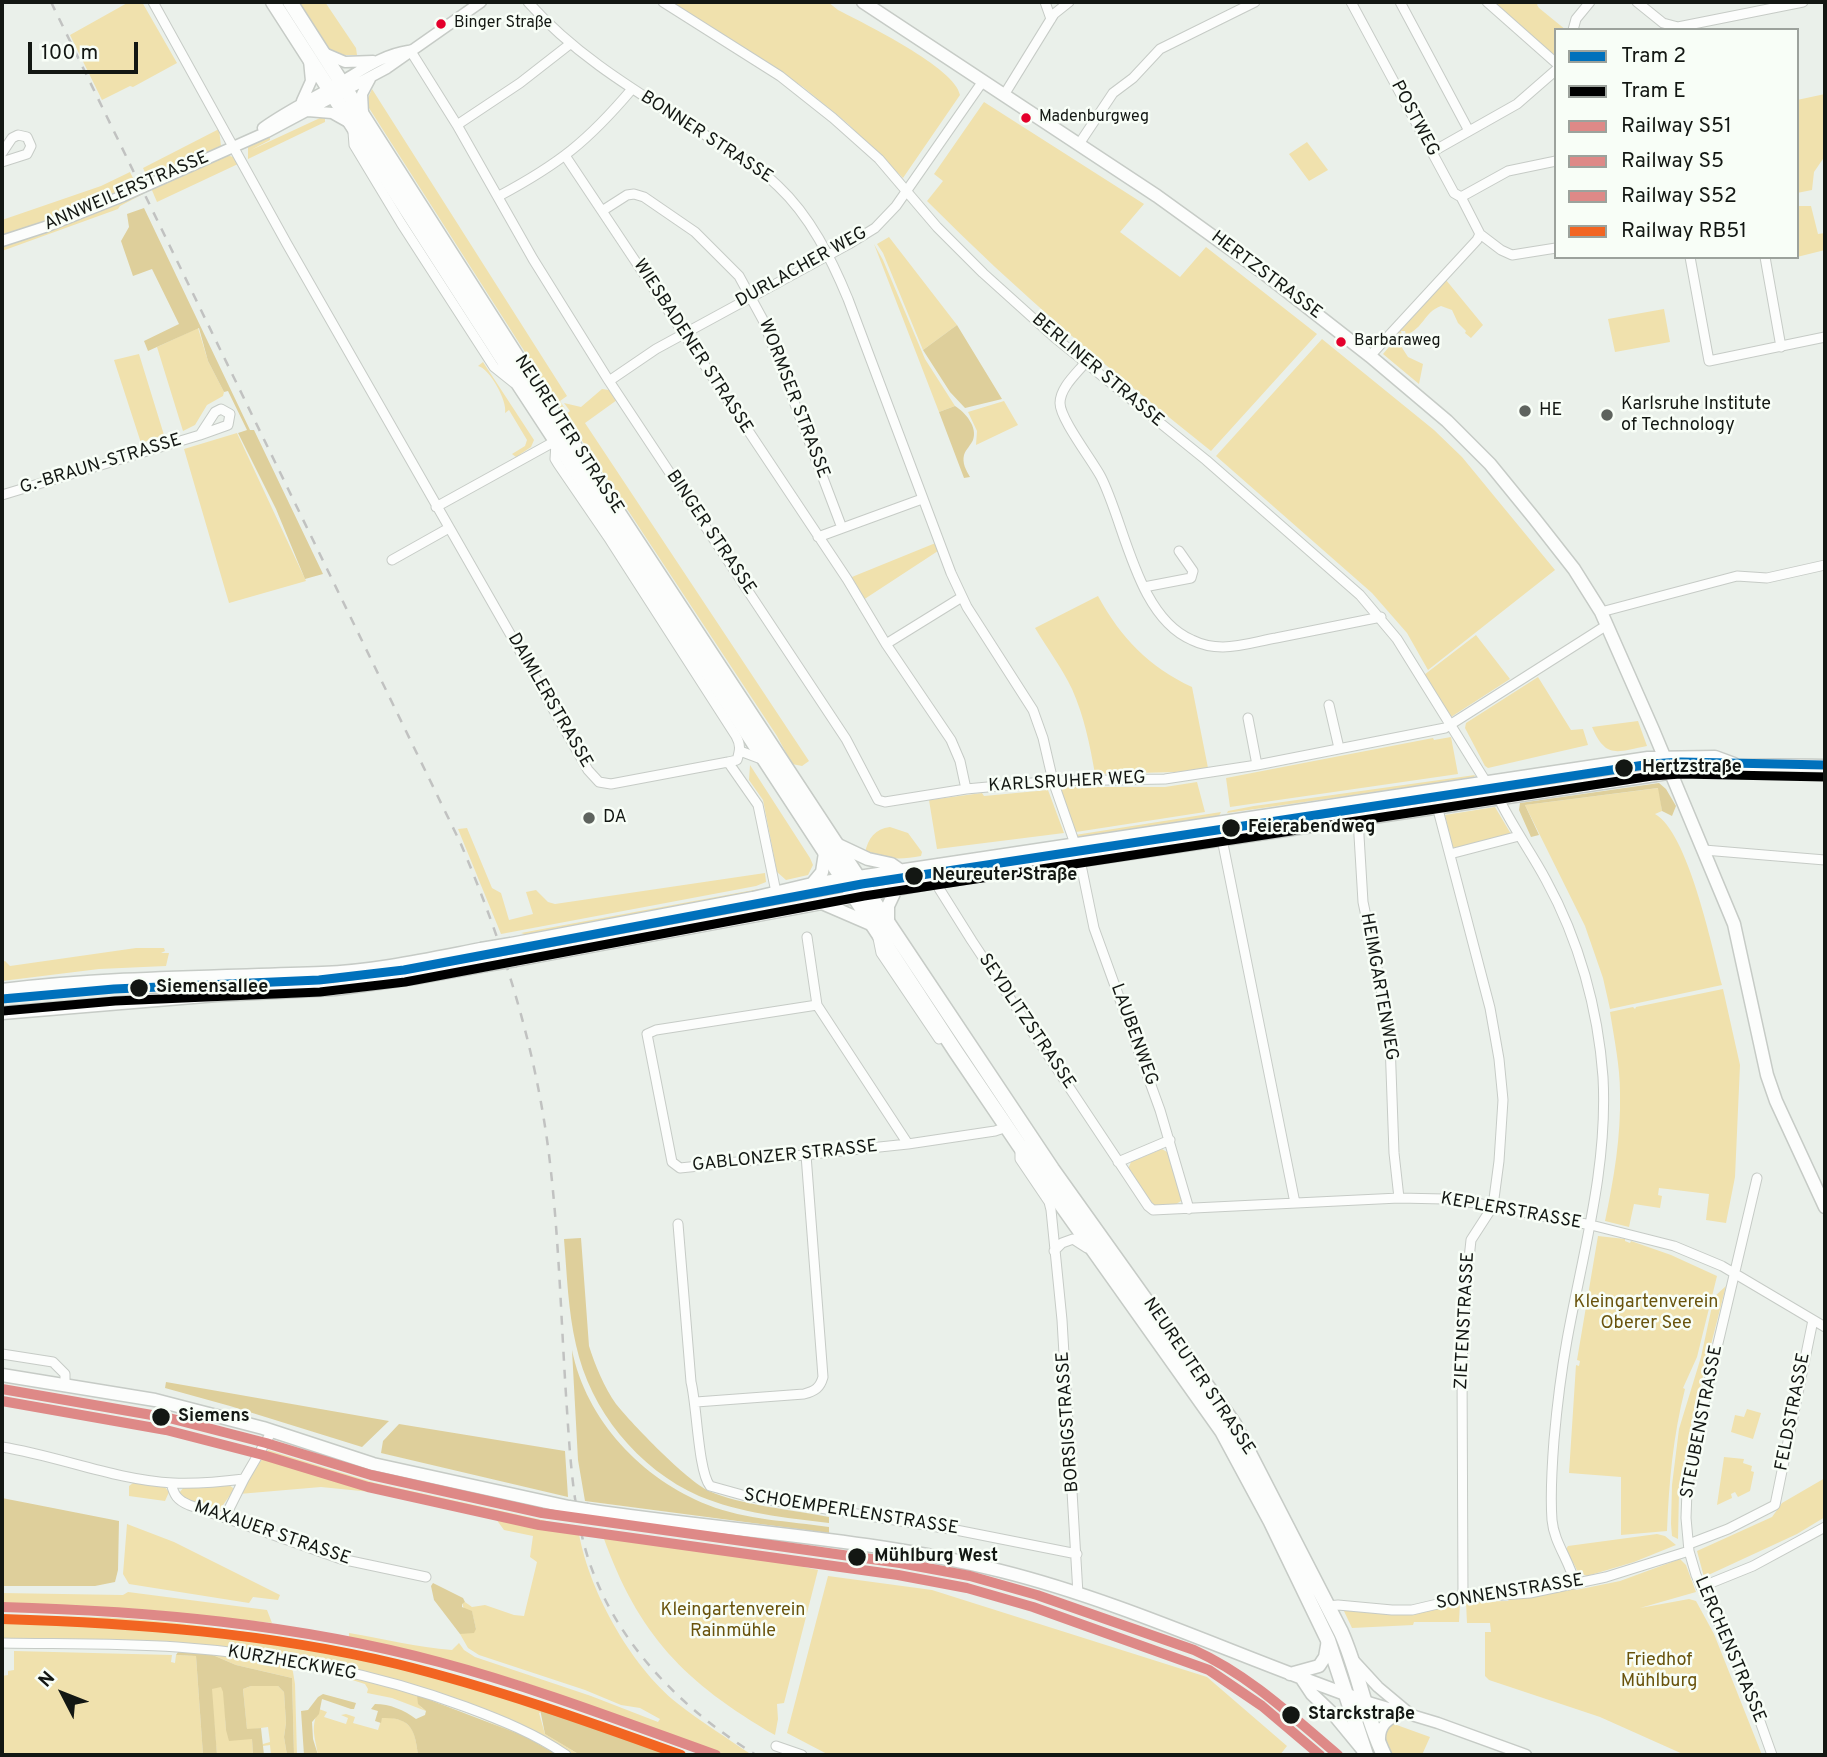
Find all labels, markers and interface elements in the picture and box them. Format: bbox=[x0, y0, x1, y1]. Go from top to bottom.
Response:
place label: Binger Straße bbox=[454, 14, 552, 34]
marker: Binger Straße bbox=[434, 17, 448, 31]
scale bar bbox=[32, 28, 142, 72]
legend bbox=[1554, 28, 1799, 259]
text: 100 m bbox=[41, 40, 98, 67]
text: Tram 2 bbox=[1621, 43, 1686, 70]
street label: POSTWEG bbox=[1385, 77, 1443, 161]
text: Tram E bbox=[1621, 78, 1686, 105]
street label: BONNER STRASSE bbox=[636, 87, 776, 189]
place label: Madenburgweg bbox=[1039, 108, 1149, 128]
marker: Madenburgweg bbox=[1019, 111, 1033, 125]
text: Railway S51 bbox=[1621, 113, 1732, 140]
street label: ANNWEILERSTRASSE bbox=[41, 148, 213, 236]
text: Railway S5 bbox=[1621, 148, 1724, 175]
text: Railway S52 bbox=[1621, 183, 1737, 210]
text: Railway RB51 bbox=[1621, 218, 1747, 245]
street label: DURLACHER WEG bbox=[733, 223, 871, 313]
street label: HERTZSTRASSE bbox=[1206, 227, 1326, 325]
street label: WIESBADENER STRASSE bbox=[628, 256, 756, 438]
street label: BERLINER STRASSE bbox=[1027, 310, 1167, 432]
street label: WORMSER STRASSE bbox=[753, 316, 833, 482]
place label: Barbaraweg bbox=[1354, 332, 1441, 352]
marker: Barbaraweg bbox=[1334, 335, 1348, 349]
street label: NEUREUTER STRASSE bbox=[509, 352, 627, 518]
place label: Karlsruhe Institute of Technology bbox=[1621, 394, 1771, 436]
place label: HE bbox=[1539, 400, 1562, 422]
marker: HE bbox=[1517, 403, 1533, 419]
marker: Karlsruhe Institute of Technology bbox=[1599, 407, 1615, 423]
street label: G.-BRAUN-STRASSE bbox=[18, 430, 184, 500]
street label: BINGER STRASSE bbox=[660, 467, 760, 599]
street label: DAIMLERSTRASSE bbox=[502, 630, 596, 772]
marker: Hertzstraße bbox=[1613, 757, 1635, 779]
place label: Hertzstraße bbox=[1642, 757, 1742, 779]
street label: KARLSRUHER WEG bbox=[988, 768, 1146, 798]
place label: DA bbox=[603, 807, 627, 829]
marker: DA bbox=[581, 810, 597, 826]
marker: Feierabendweg bbox=[1220, 817, 1242, 839]
place label: Feierabendweg bbox=[1248, 817, 1375, 839]
marker: Neureuter Straße bbox=[903, 865, 925, 887]
place label: Neureuter Straße bbox=[932, 865, 1077, 887]
street label: HEIMGARTENWEG bbox=[1354, 912, 1402, 1062]
street label: SEYDLITZSTRASSE bbox=[973, 950, 1079, 1094]
marker: Siemensallee bbox=[128, 977, 150, 999]
place label: Siemensallee bbox=[156, 977, 268, 999]
street label: LAUBENWEG bbox=[1105, 981, 1161, 1089]
street label: GABLONZER STRASSE bbox=[691, 1137, 879, 1177]
street label: KEPLERSTRASSE bbox=[1439, 1189, 1583, 1235]
street label: ZIETENSTRASSE bbox=[1452, 1252, 1480, 1390]
park label: Kleingartenverein Oberer See bbox=[1573, 1292, 1719, 1334]
street label: NEUREUTER STRASSE bbox=[1137, 1294, 1259, 1460]
street label: STEUBENSTRASSE bbox=[1678, 1343, 1728, 1501]
street label: BORSIGSTRASSE bbox=[1053, 1351, 1085, 1493]
street label: FELDSTRASSE bbox=[1772, 1351, 1816, 1473]
marker: Siemens bbox=[150, 1406, 172, 1428]
place label: Siemens bbox=[178, 1406, 250, 1428]
street label: SCHOEMPERLENSTRASSE bbox=[742, 1485, 960, 1541]
street label: MAXAUER STRASSE bbox=[191, 1497, 353, 1571]
marker: Mühlburg West bbox=[846, 1546, 868, 1568]
place label: Mühlburg West bbox=[874, 1546, 998, 1568]
street label: SONNENSTRASSE bbox=[1435, 1571, 1585, 1615]
street label: LERCHENSTRASSE bbox=[1688, 1574, 1770, 1726]
park label: Kleingartenverein Rainmühle bbox=[660, 1600, 806, 1642]
street label: KURZHECKWEG bbox=[226, 1642, 358, 1686]
park label: Friedhof Mühlburg bbox=[1621, 1650, 1697, 1692]
north arrow bbox=[28, 1659, 98, 1729]
text: N bbox=[34, 1667, 61, 1693]
marker: Starckstraße bbox=[1280, 1704, 1302, 1726]
place label: Starckstraße bbox=[1308, 1704, 1415, 1726]

